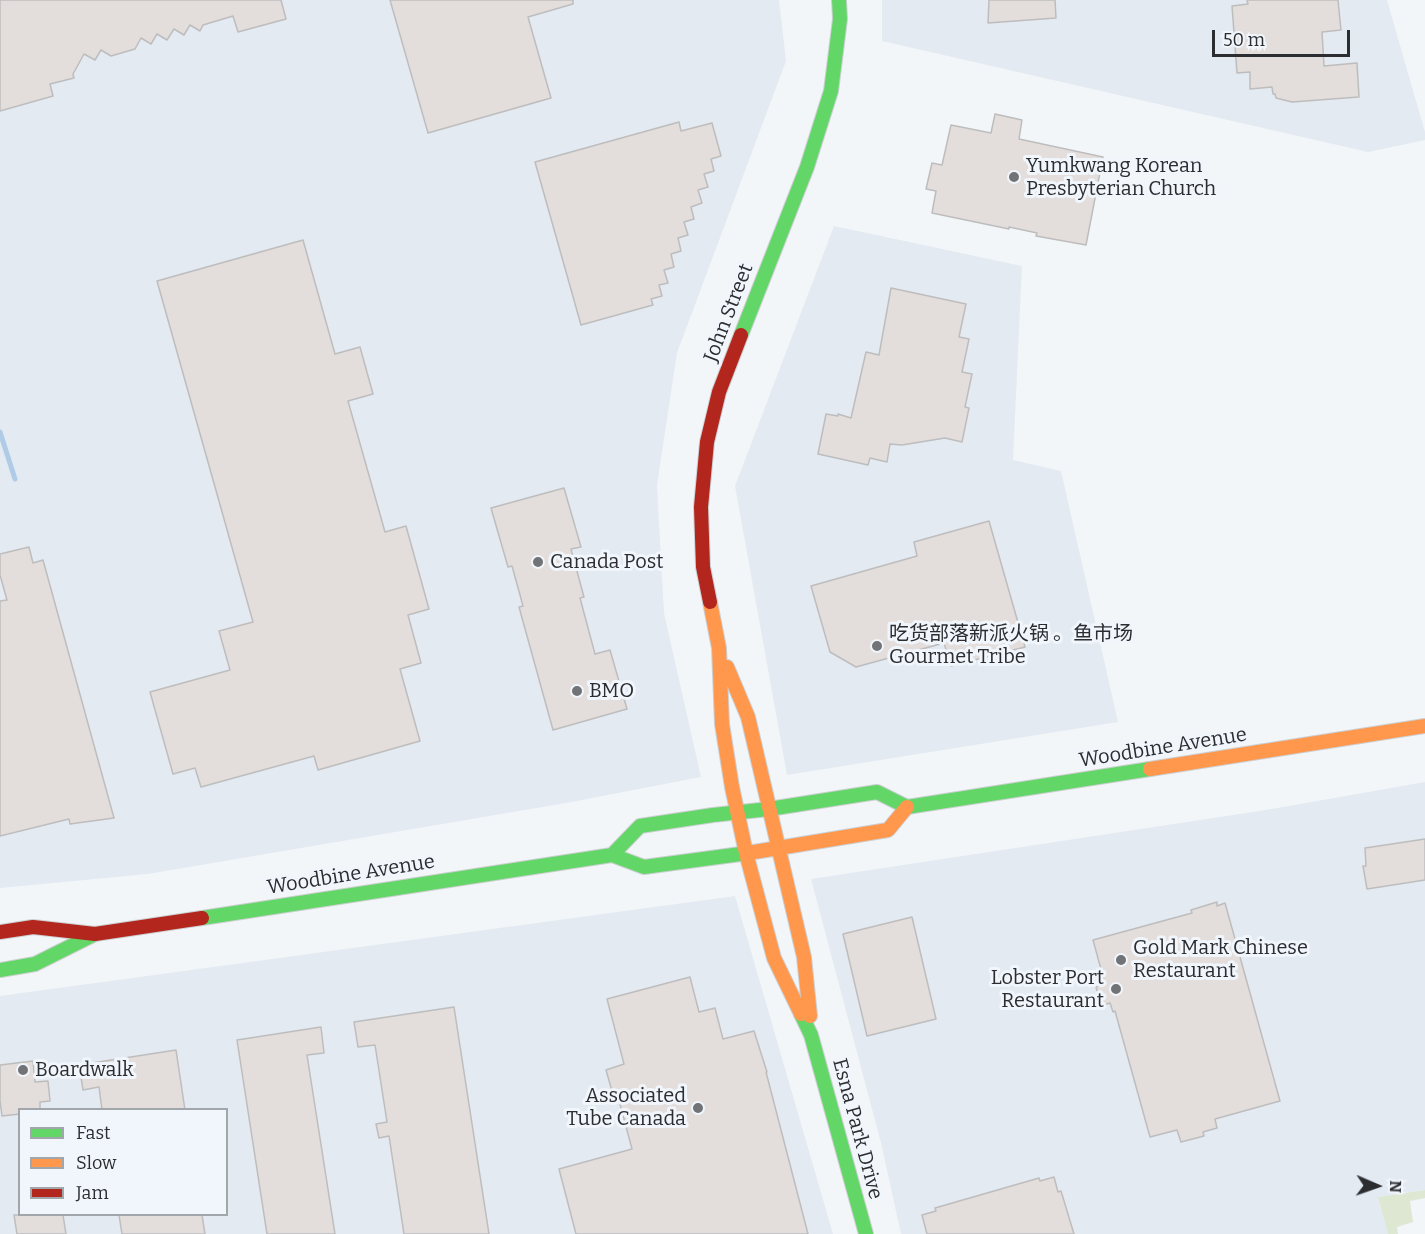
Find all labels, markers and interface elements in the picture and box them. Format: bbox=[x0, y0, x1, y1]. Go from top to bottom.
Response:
scale bar bbox=[1215, 18, 1353, 56]
text: 50 m bbox=[1223, 29, 1265, 51]
place label: Yumkwang Korean Presbyterian Church bbox=[1026, 154, 1216, 201]
marker: Yumkwang Korean Presbyterian Church bbox=[1007, 170, 1021, 184]
street label: John Street bbox=[699, 260, 759, 366]
place label: Canada Post bbox=[550, 550, 663, 574]
marker: Canada Post bbox=[531, 555, 545, 569]
place label: 吃货部落新派火锅 。鱼市场 Gourmet Tribe bbox=[889, 622, 1133, 669]
marker: 吃货部落新派火锅 。鱼市场 Gourmet Tribe bbox=[870, 639, 884, 653]
place label: BMO bbox=[589, 679, 634, 703]
marker: BMO bbox=[570, 684, 584, 698]
street label: Woodbine Avenue bbox=[1078, 723, 1248, 773]
street label: Woodbine Avenue bbox=[266, 850, 436, 900]
place label: Gold Mark Chinese Restaurant bbox=[1133, 936, 1308, 983]
marker: Gold Mark Chinese Restaurant bbox=[1114, 953, 1128, 967]
place label: Lobster Port Restaurant bbox=[991, 966, 1104, 1013]
marker: Lobster Port Restaurant bbox=[1109, 982, 1123, 996]
street label: Esna Park Drive bbox=[827, 1056, 887, 1202]
place label: Boardwalk bbox=[35, 1058, 134, 1082]
marker: Boardwalk bbox=[16, 1063, 30, 1077]
place label: Associated Tube Canada bbox=[566, 1084, 686, 1131]
marker: Associated Tube Canada bbox=[691, 1101, 705, 1115]
legend bbox=[18, 1108, 228, 1216]
text: Fast bbox=[76, 1122, 111, 1144]
text: Slow bbox=[76, 1152, 116, 1174]
north arrow bbox=[1347, 1156, 1407, 1216]
text: N bbox=[1386, 1180, 1405, 1193]
text: Jam bbox=[76, 1182, 109, 1204]

